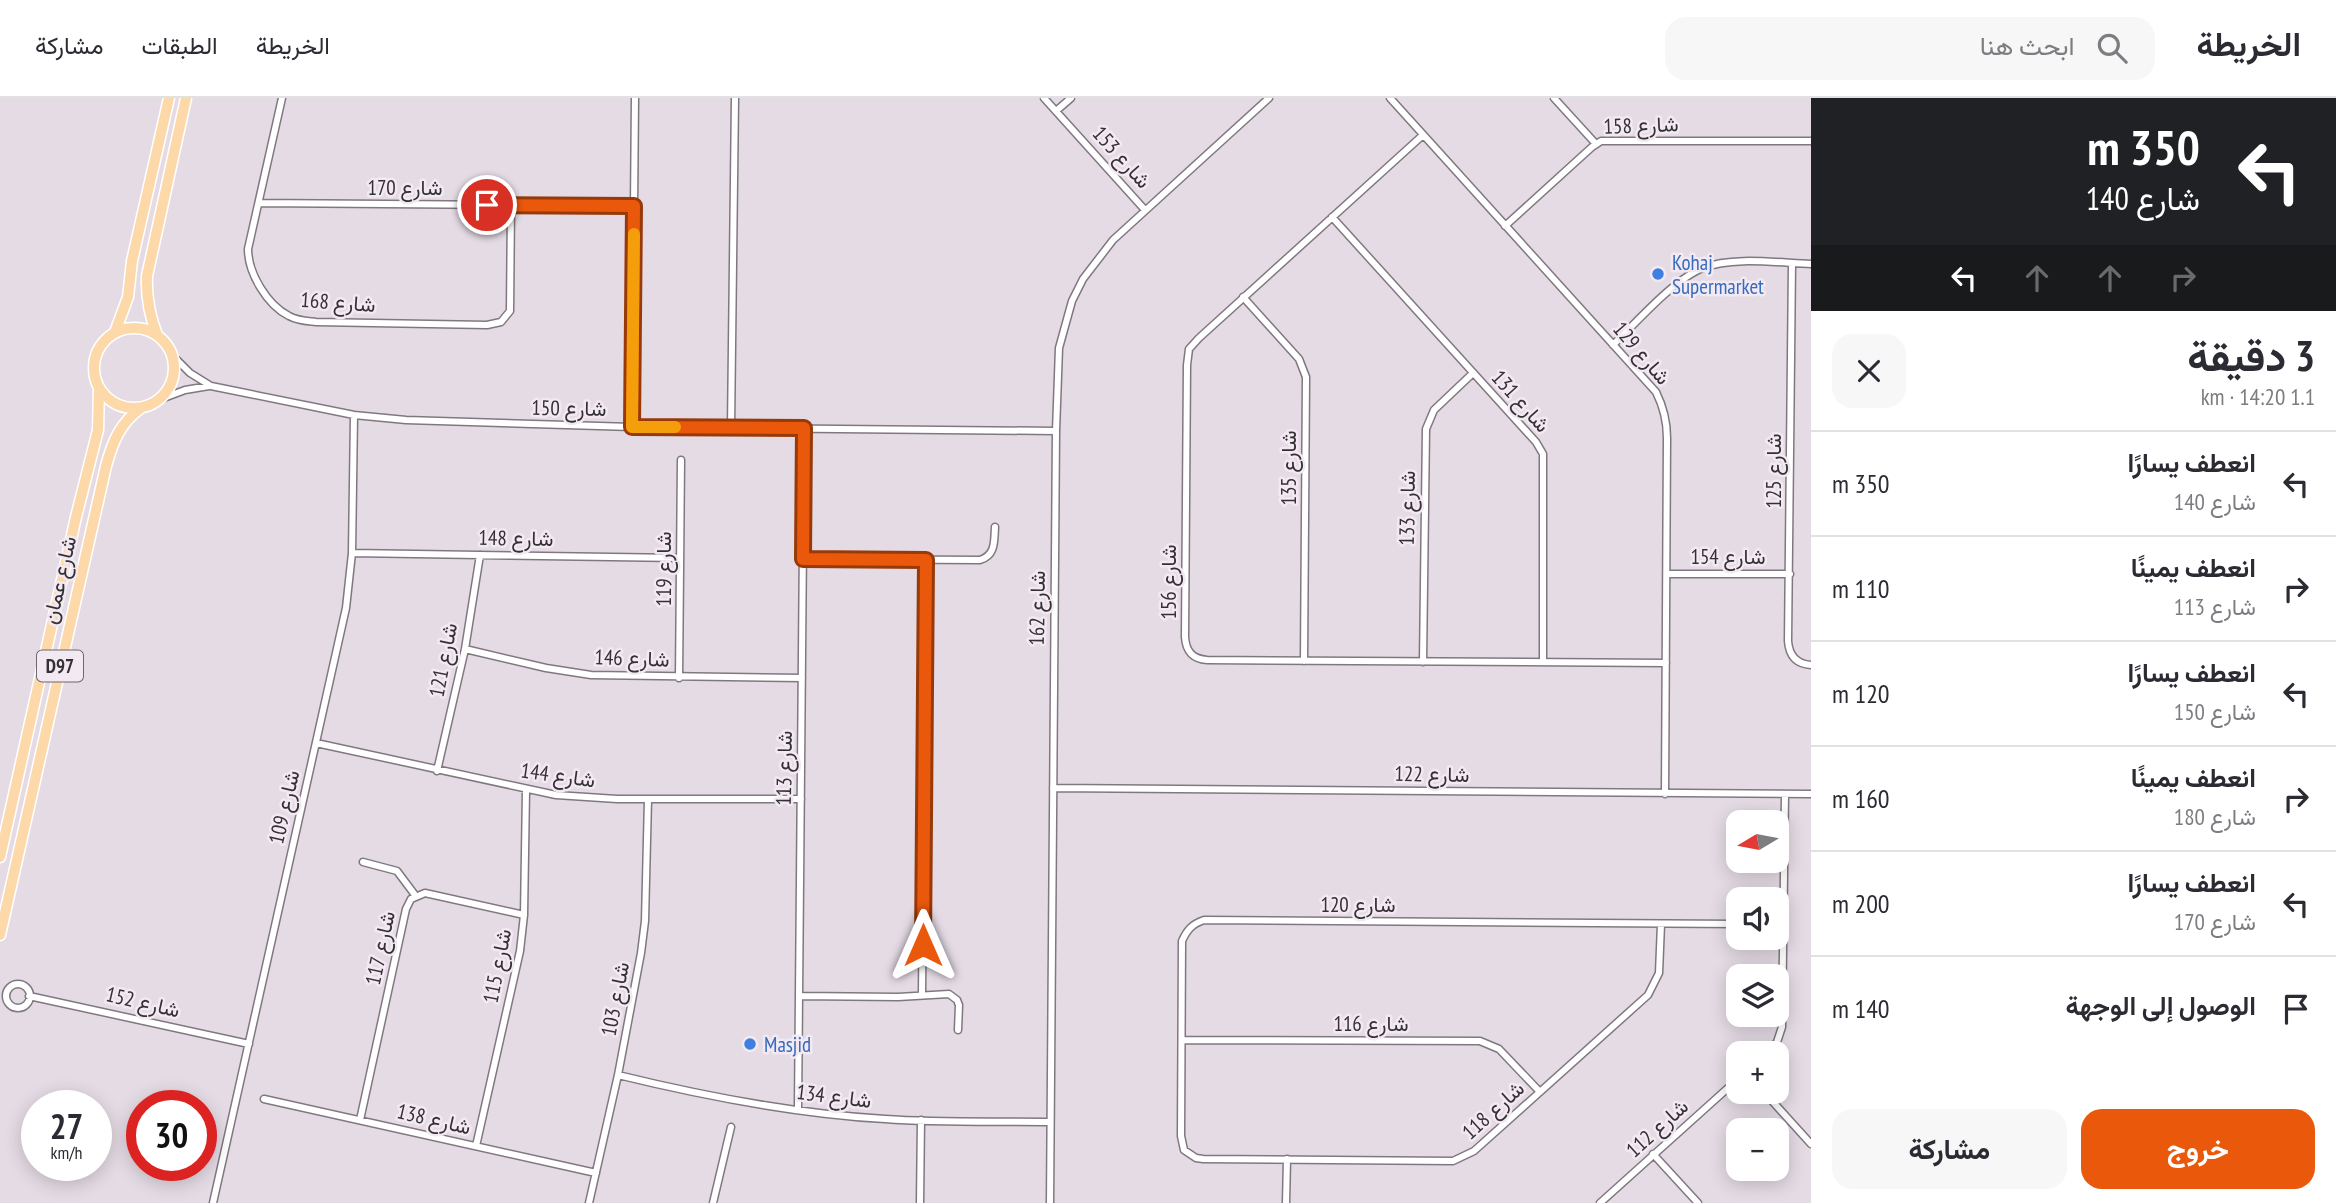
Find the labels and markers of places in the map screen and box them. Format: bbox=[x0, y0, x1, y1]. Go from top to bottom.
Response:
pin bbox=[457, 175, 517, 235]
place label: Kohaj Supermarket bbox=[1672, 249, 1764, 300]
marker: Kohaj Supermarket bbox=[1650, 266, 1666, 282]
place label: Masjid bbox=[764, 1031, 811, 1058]
marker: Masjid bbox=[742, 1036, 758, 1052]

